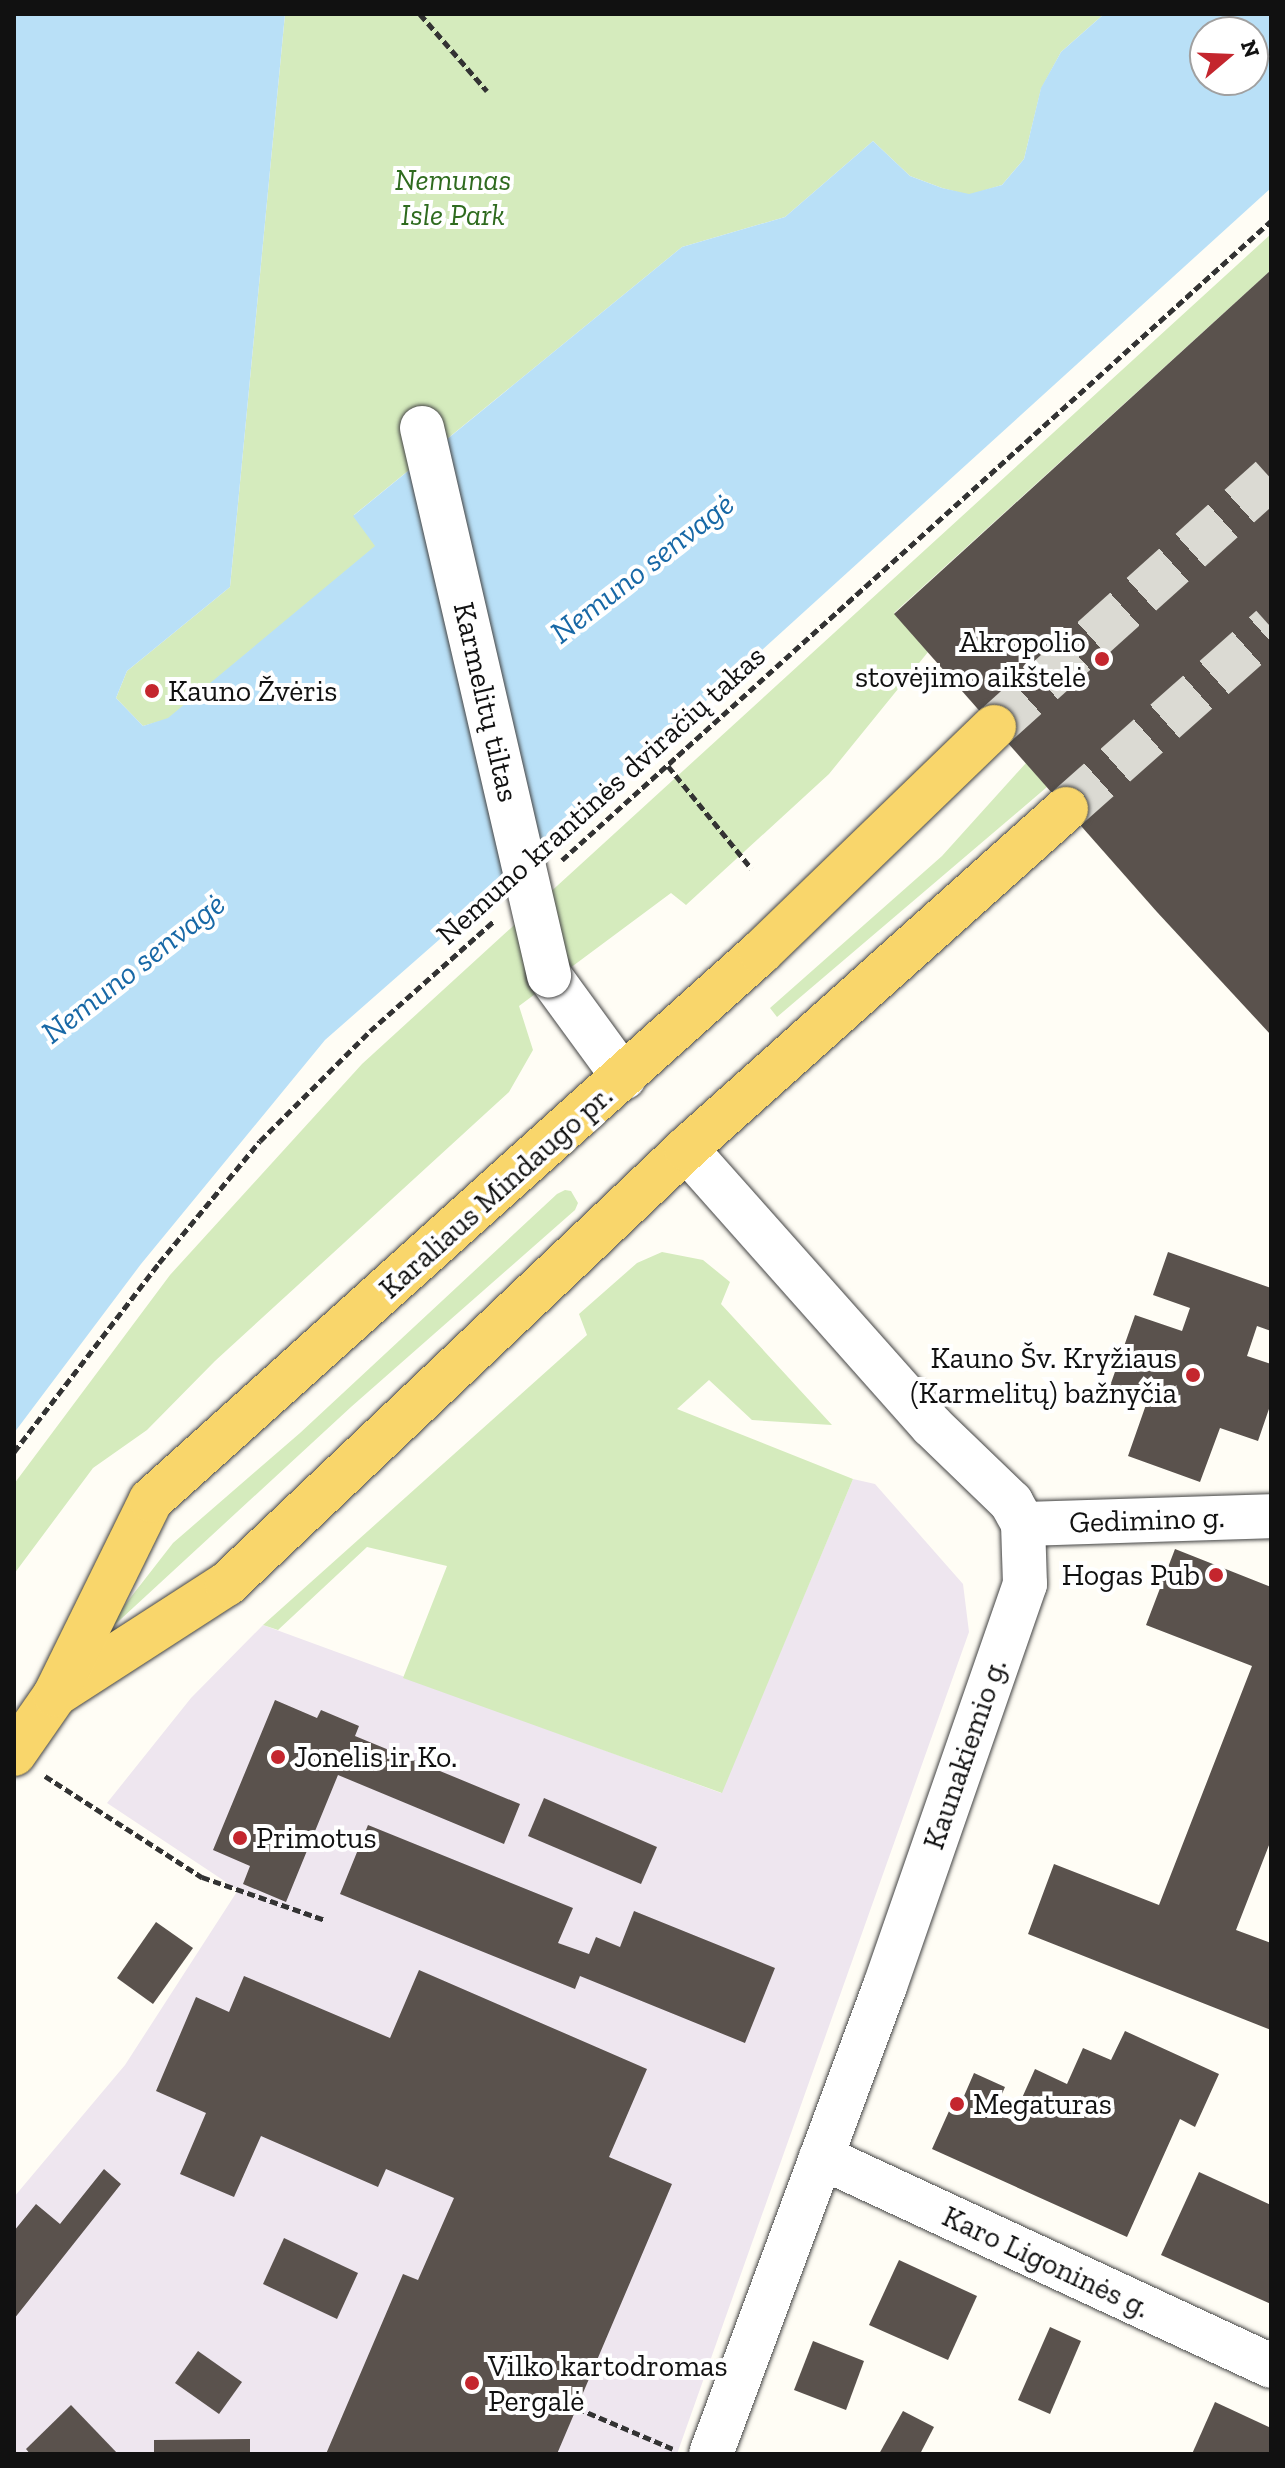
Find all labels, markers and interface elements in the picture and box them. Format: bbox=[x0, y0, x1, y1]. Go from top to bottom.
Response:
north arrow bbox=[1189, 16, 1269, 96]
text: N bbox=[1235, 36, 1266, 61]
park label: Nemunas Isle Park bbox=[395, 162, 511, 232]
water label: Nemuno senvagė bbox=[543, 484, 741, 652]
street label: Karmelitų tiltas bbox=[446, 599, 526, 805]
place label: Akropolio stovėjimo aikštelė bbox=[855, 624, 1086, 694]
street label: Nemuno krantinės dviračių takas bbox=[429, 638, 773, 952]
marker: Akropolio stovėjimo aikštelė bbox=[1093, 650, 1111, 668]
place label: Kauno Žvėris bbox=[168, 673, 337, 709]
marker: Kauno Žvėris bbox=[143, 682, 161, 700]
water label: Nemuno senvagė bbox=[34, 884, 232, 1052]
street label: Karaliaus Mindaugo pr. bbox=[372, 1078, 620, 1306]
place label: Kauno Šv. Kryžiaus (Karmelitų) bažnyčia bbox=[910, 1340, 1177, 1410]
marker: Kauno Šv. Kryžiaus (Karmelitų) bažnyčia bbox=[1184, 1366, 1202, 1384]
street label: Gedimino g. bbox=[1069, 1499, 1225, 1541]
place label: Hogas Pub bbox=[1062, 1557, 1200, 1593]
marker: Hogas Pub bbox=[1207, 1566, 1225, 1584]
street label: Kaunakiemio g. bbox=[916, 1654, 1014, 1854]
place label: Jonelis ir Ko. bbox=[294, 1739, 458, 1775]
marker: Jonelis ir Ko. bbox=[269, 1748, 287, 1766]
place label: Primotus bbox=[256, 1820, 377, 1856]
marker: Primotus bbox=[231, 1829, 249, 1847]
place label: Megaturas bbox=[973, 2086, 1112, 2122]
marker: Megaturas bbox=[948, 2095, 966, 2113]
street label: Karo Ligoninės g. bbox=[937, 2198, 1155, 2326]
place label: Vilko kartodromas Pergalė bbox=[488, 2348, 728, 2418]
marker: Vilko kartodromas Pergalė bbox=[463, 2374, 481, 2392]

